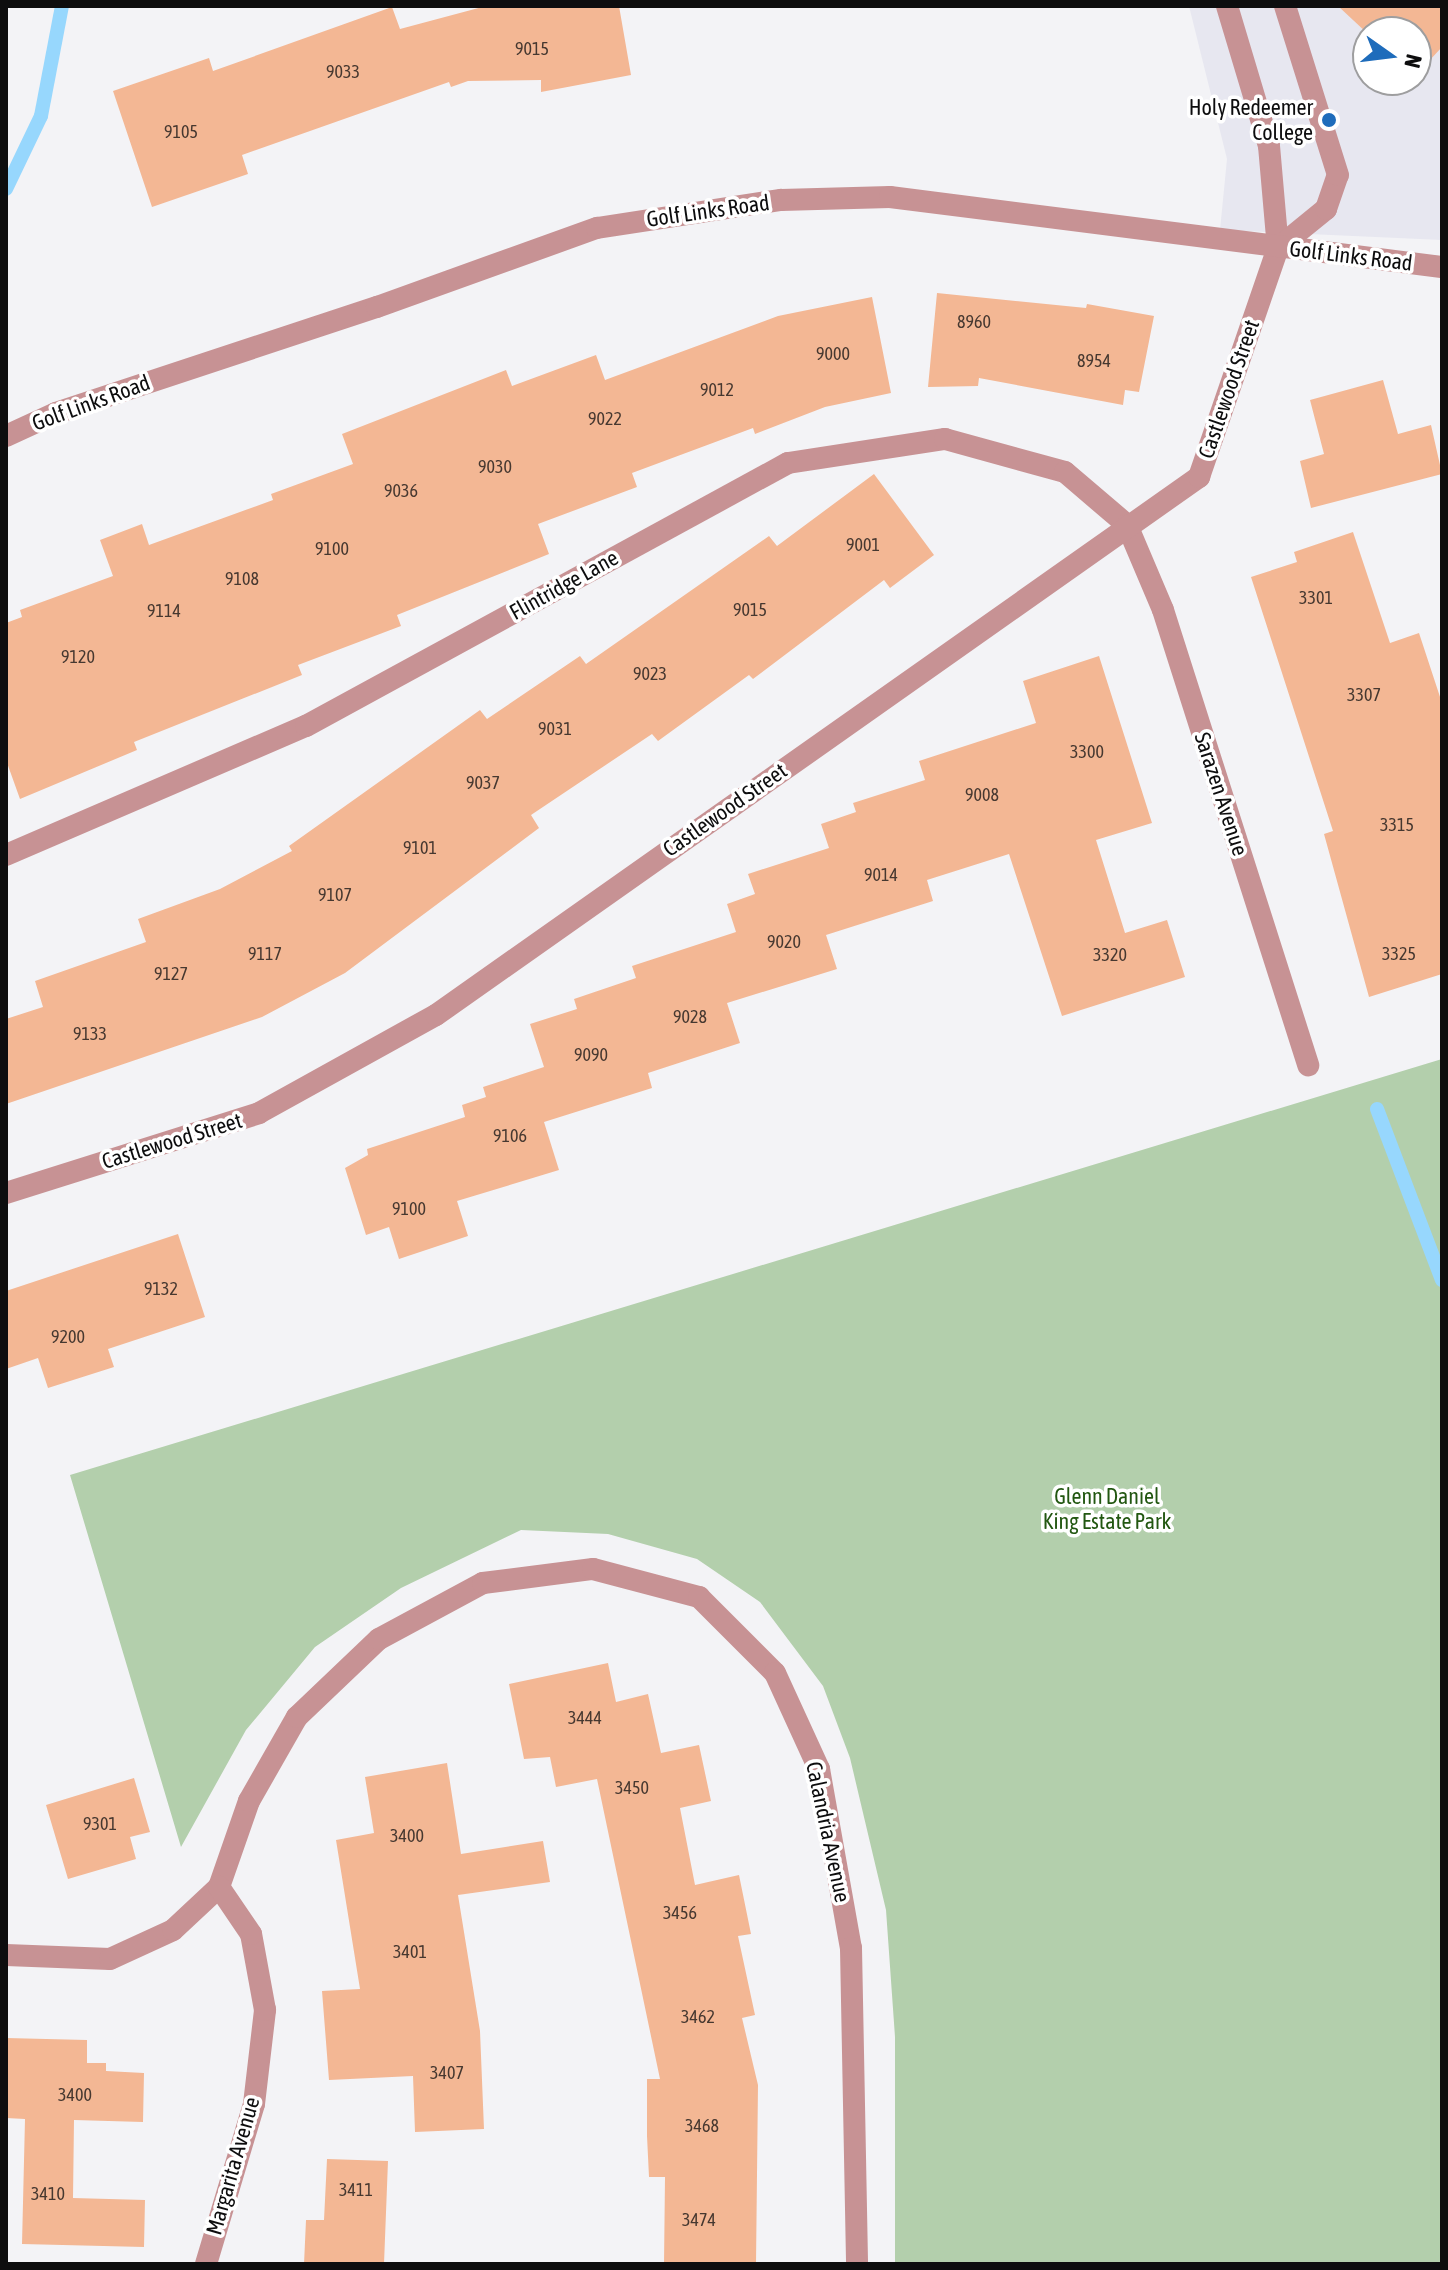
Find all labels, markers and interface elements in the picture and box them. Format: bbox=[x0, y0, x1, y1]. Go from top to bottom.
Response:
north arrow bbox=[1352, 16, 1432, 96]
house number: 9015 bbox=[515, 38, 549, 60]
text: N bbox=[1399, 52, 1428, 71]
house number: 9033 bbox=[326, 61, 360, 83]
place label: Holy Redeemer College bbox=[1189, 94, 1313, 146]
marker: Holy Redeemer College bbox=[1320, 111, 1338, 129]
house number: 9105 bbox=[164, 121, 198, 143]
street label: Golf Links Road bbox=[645, 189, 771, 233]
street label: Golf Links Road bbox=[1288, 235, 1414, 277]
house number: 8960 bbox=[957, 311, 991, 333]
street label: Castlewood Street bbox=[1193, 316, 1265, 462]
house number: 9000 bbox=[816, 343, 850, 365]
house number: 8954 bbox=[1077, 350, 1111, 372]
street label: Golf Links Road bbox=[28, 369, 154, 437]
house number: 9012 bbox=[700, 379, 734, 401]
house number: 9022 bbox=[588, 408, 622, 430]
house number: 9030 bbox=[478, 456, 512, 478]
house number: 9036 bbox=[384, 480, 418, 502]
house number: 9001 bbox=[846, 534, 880, 556]
house number: 9100 bbox=[315, 538, 349, 560]
street label: Flintridge Lane bbox=[505, 544, 623, 626]
house number: 9108 bbox=[225, 568, 259, 590]
house number: 3301 bbox=[1299, 587, 1333, 609]
house number: 9015 bbox=[733, 599, 767, 621]
house number: 9114 bbox=[147, 600, 181, 622]
house number: 9120 bbox=[61, 646, 95, 668]
house number: 9023 bbox=[633, 663, 667, 685]
house number: 3307 bbox=[1347, 684, 1381, 706]
house number: 9031 bbox=[538, 718, 572, 740]
street label: Sarazen Avenue bbox=[1189, 729, 1253, 859]
house number: 3300 bbox=[1070, 741, 1104, 763]
street label: Castlewood Street bbox=[658, 758, 792, 862]
house number: 9037 bbox=[466, 772, 500, 794]
house number: 9008 bbox=[965, 784, 999, 806]
house number: 3315 bbox=[1380, 814, 1414, 836]
house number: 9101 bbox=[403, 837, 437, 859]
house number: 9014 bbox=[864, 864, 898, 886]
house number: 9107 bbox=[318, 884, 352, 906]
house number: 9020 bbox=[767, 931, 801, 953]
house number: 9117 bbox=[248, 943, 282, 965]
house number: 3325 bbox=[1382, 943, 1416, 965]
house number: 3320 bbox=[1093, 944, 1127, 966]
house number: 9127 bbox=[154, 963, 188, 985]
house number: 9028 bbox=[673, 1006, 707, 1028]
house number: 9133 bbox=[73, 1023, 107, 1045]
house number: 9090 bbox=[574, 1044, 608, 1066]
street label: Castlewood Street bbox=[99, 1107, 245, 1175]
house number: 9106 bbox=[493, 1125, 527, 1147]
house number: 9100 bbox=[392, 1198, 426, 1220]
house number: 9132 bbox=[144, 1278, 178, 1300]
house number: 9200 bbox=[51, 1326, 85, 1348]
park label: Glenn Daniel King Estate Park bbox=[1043, 1483, 1171, 1534]
house number: 3444 bbox=[568, 1707, 602, 1729]
street label: Calandria Avenue bbox=[800, 1759, 856, 1905]
house number: 3450 bbox=[615, 1777, 649, 1799]
house number: 9301 bbox=[83, 1813, 117, 1835]
house number: 3400 bbox=[390, 1825, 424, 1847]
house number: 3456 bbox=[663, 1902, 697, 1924]
house number: 3401 bbox=[393, 1941, 427, 1963]
house number: 3462 bbox=[681, 2006, 715, 2028]
house number: 3407 bbox=[430, 2062, 464, 2084]
house number: 3400 bbox=[58, 2084, 92, 2106]
street label: Margarita Avenue bbox=[201, 2094, 265, 2238]
house number: 3468 bbox=[685, 2115, 719, 2137]
house number: 3411 bbox=[339, 2179, 373, 2201]
house number: 3410 bbox=[31, 2183, 65, 2205]
house number: 3474 bbox=[682, 2209, 716, 2231]

